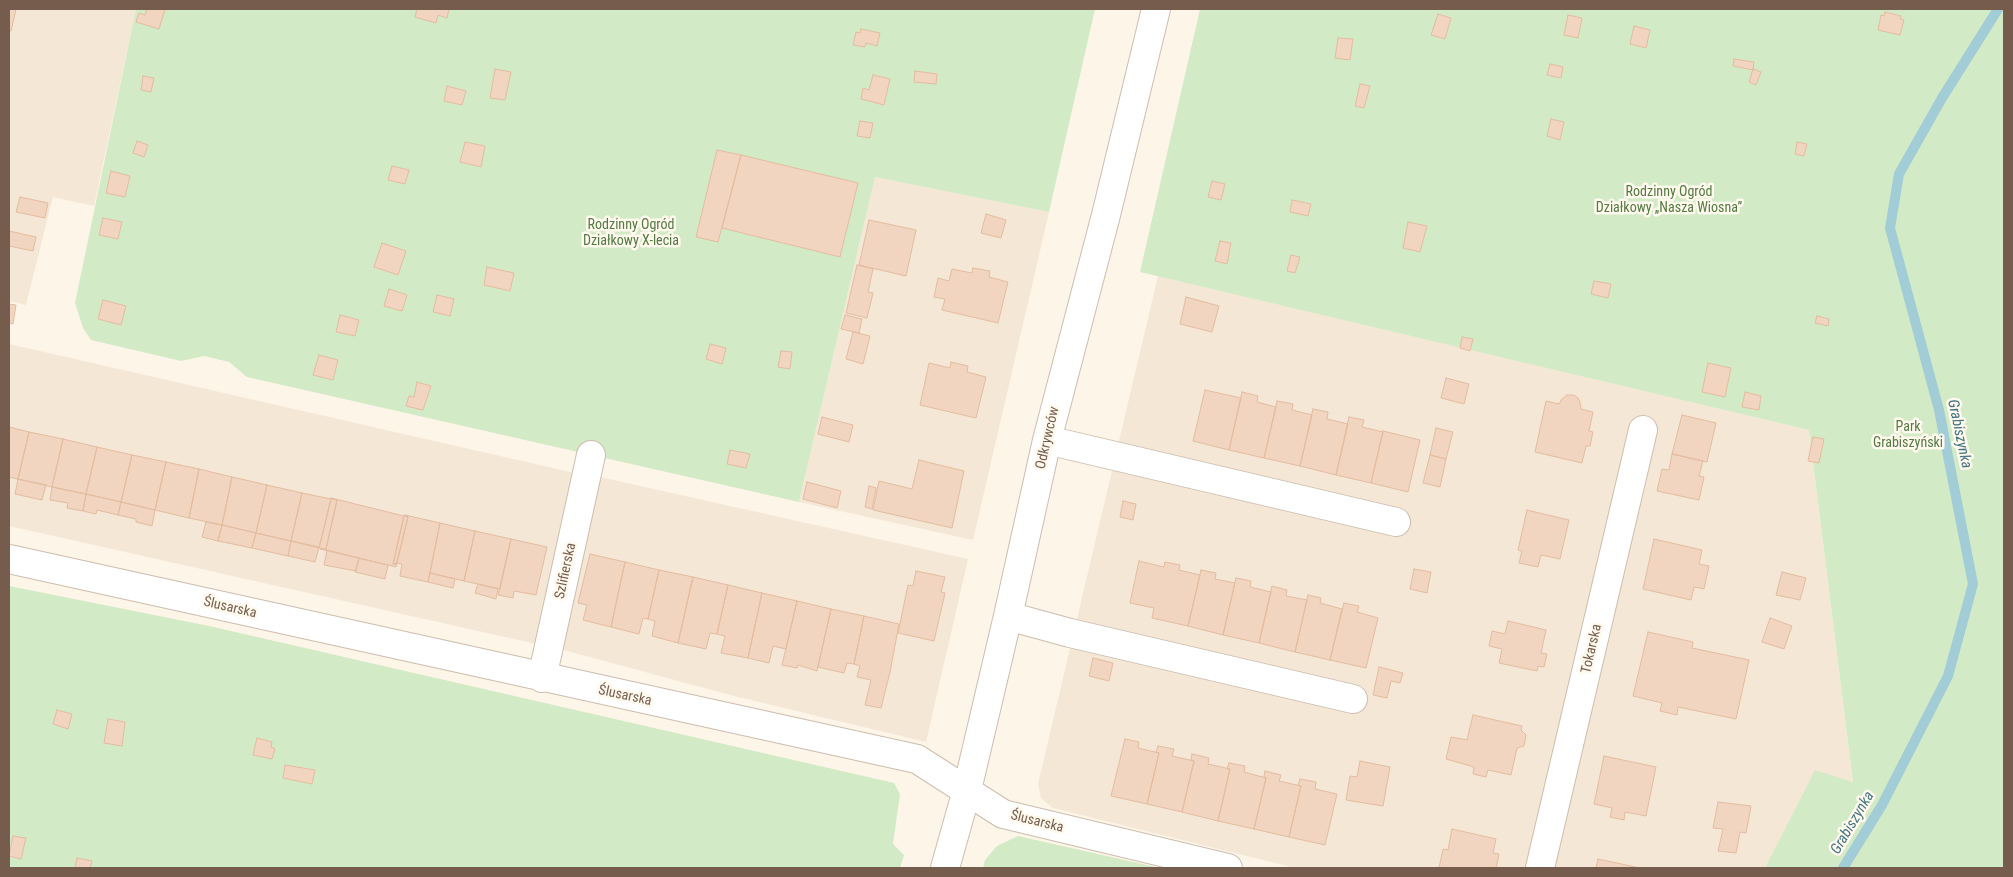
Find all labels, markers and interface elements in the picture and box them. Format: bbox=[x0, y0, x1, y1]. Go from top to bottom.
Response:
park label: Rodzinny Ogród Działkowy „Nasza Wiosna” bbox=[1596, 184, 1742, 216]
park label: Rodzinny Ogród Działkowy X-lecia bbox=[583, 217, 679, 250]
water label: Grabiszynka bbox=[1943, 398, 1975, 470]
street label: Odkrywców bbox=[1033, 405, 1063, 471]
park label: Park Grabiszyński bbox=[1873, 419, 1943, 452]
street label: Szlifierska bbox=[552, 541, 580, 601]
street label: Ślusarska bbox=[202, 594, 258, 622]
street label: Tokarska bbox=[1578, 623, 1606, 675]
street label: Ślusarska bbox=[597, 682, 653, 710]
water label: Grabiszynka bbox=[1827, 788, 1879, 858]
street label: Ślusarska bbox=[1009, 807, 1065, 837]

